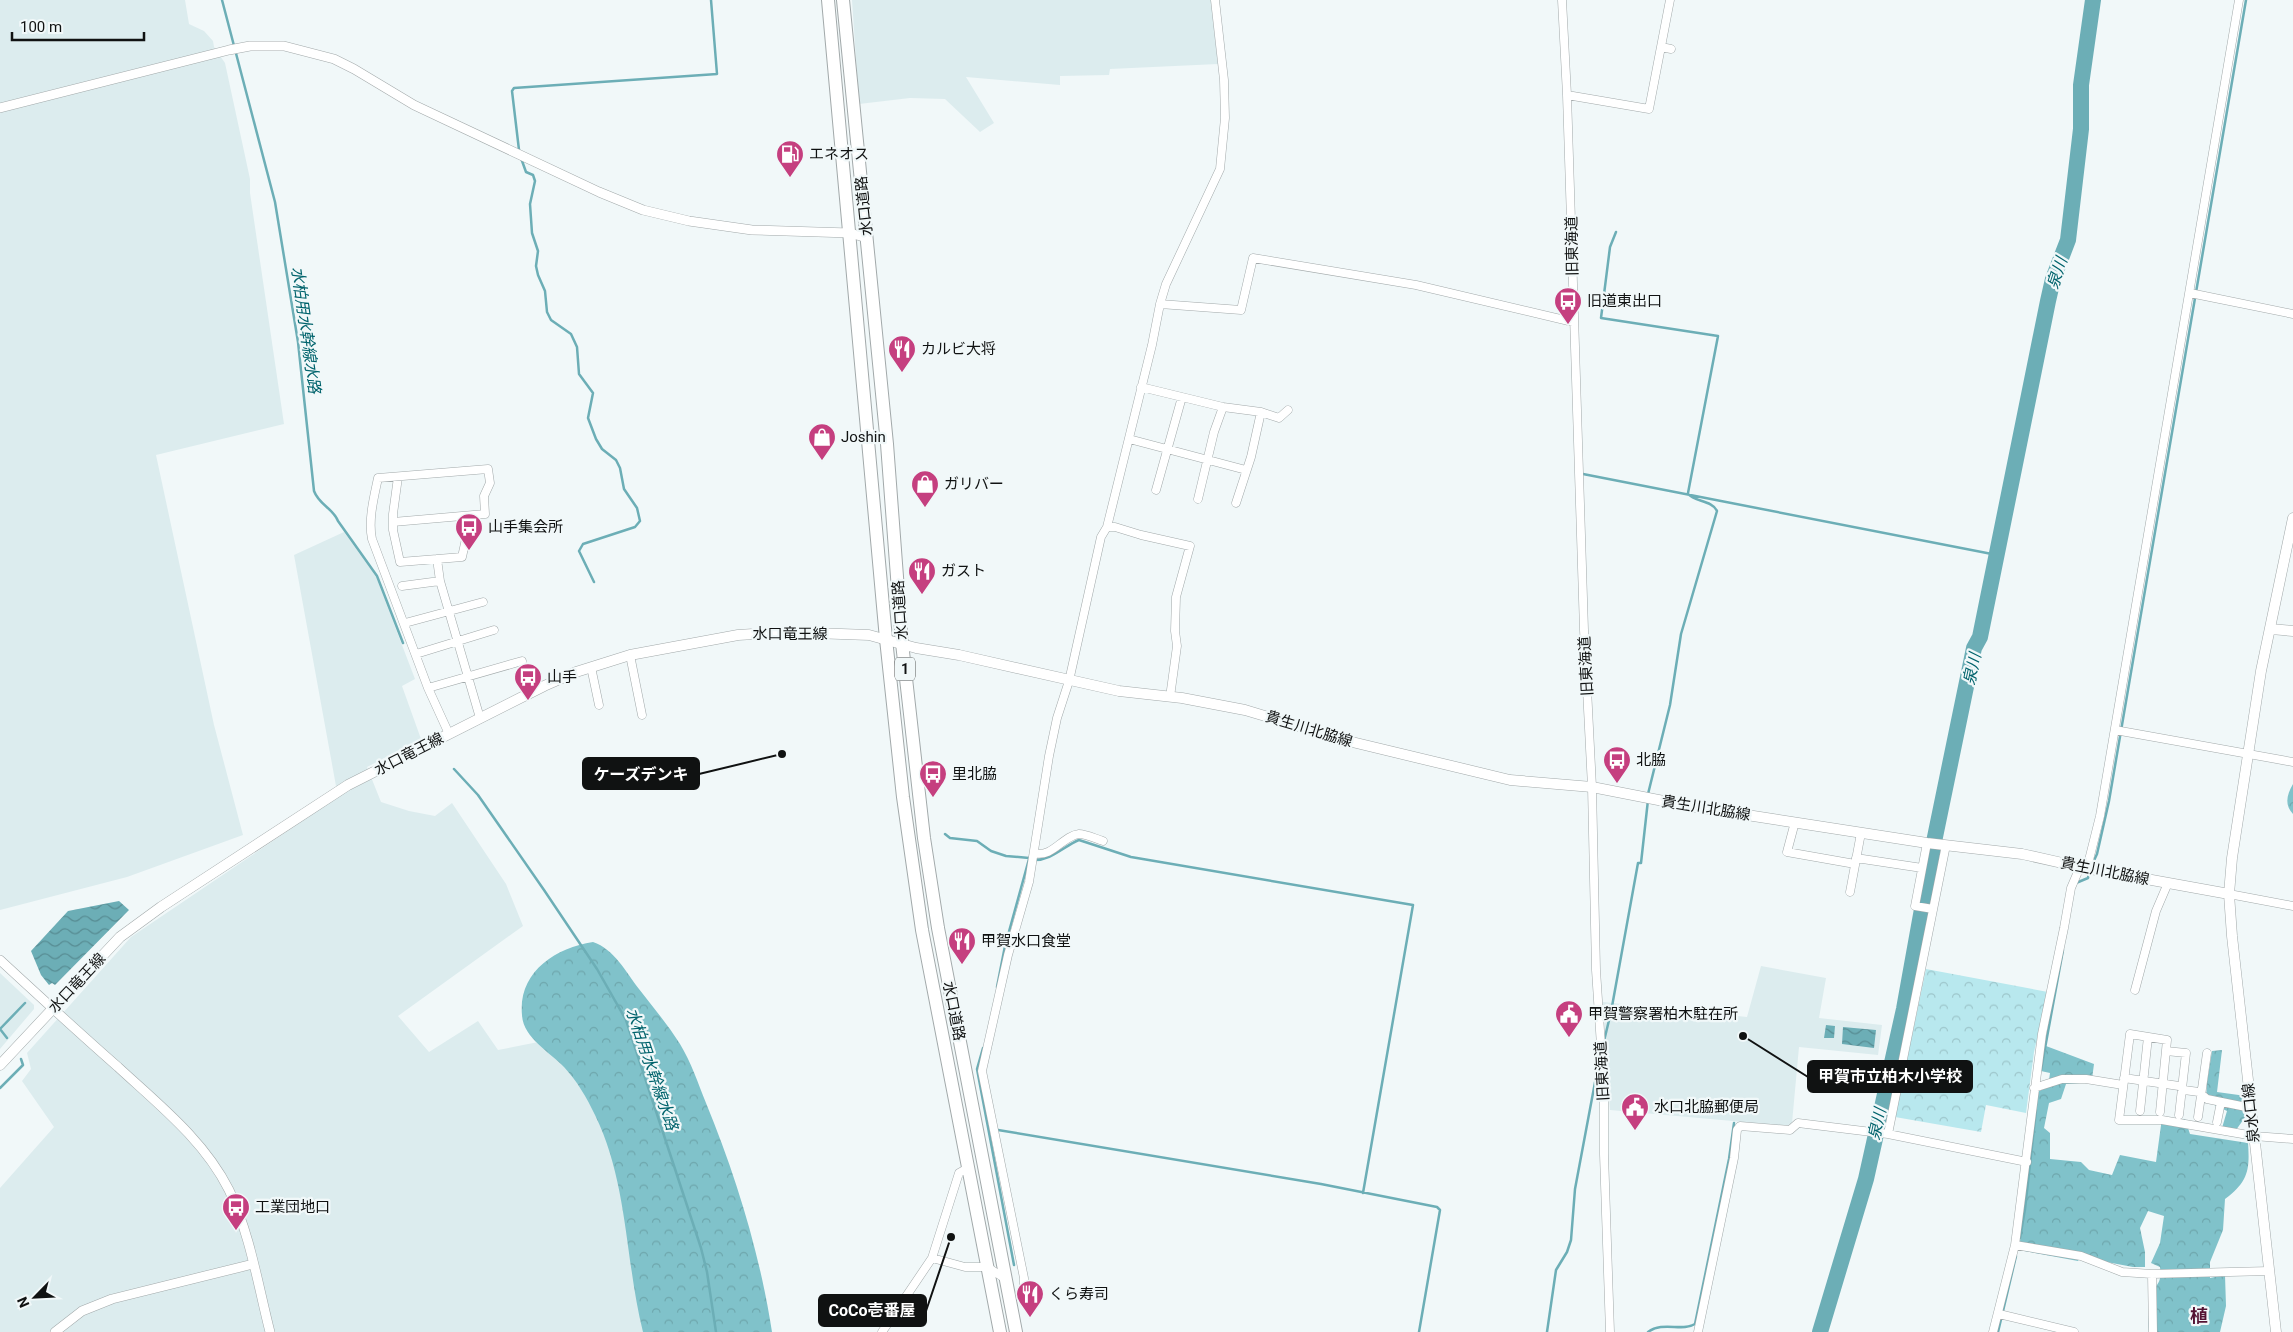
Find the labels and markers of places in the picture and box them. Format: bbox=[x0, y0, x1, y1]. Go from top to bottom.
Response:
fuel station icon: エネオス bbox=[775, 139, 805, 178]
place label: エネオス bbox=[809, 145, 869, 163]
bus stop icon: 旧道東出口 bbox=[1553, 286, 1583, 325]
place label: 旧道東出口 bbox=[1587, 292, 1662, 310]
restaurant icon: カルビ大将 bbox=[887, 334, 917, 373]
place label: カルビ大将 bbox=[921, 340, 996, 358]
shop icon: Joshin bbox=[807, 422, 837, 461]
place label: Joshin bbox=[841, 428, 886, 446]
shop icon: ガリバー bbox=[910, 469, 940, 508]
place label: ガリバー bbox=[944, 475, 1004, 493]
bus stop icon: 山手集会所 bbox=[454, 512, 484, 551]
place label: 山手集会所 bbox=[488, 518, 563, 536]
restaurant icon: ガスト bbox=[907, 556, 937, 595]
place label: ガスト bbox=[941, 562, 986, 580]
bus stop icon: 山手 bbox=[513, 662, 543, 701]
place label: 山手 bbox=[547, 668, 577, 686]
bus stop icon: 北脇 bbox=[1602, 745, 1632, 784]
place label: 北脇 bbox=[1636, 751, 1666, 769]
callout: ケーズデンキ bbox=[583, 758, 699, 789]
bus stop icon: 里北脇 bbox=[918, 759, 948, 798]
place label: 里北脇 bbox=[952, 765, 997, 783]
restaurant icon: 甲賀水口食堂 bbox=[947, 926, 977, 965]
place label: 甲賀水口食堂 bbox=[981, 932, 1071, 950]
public building icon: 甲賀警察署柏木駐在所 bbox=[1554, 999, 1584, 1038]
place label: 甲賀警察署柏木駐在所 bbox=[1588, 1005, 1738, 1023]
callout: 甲賀市立柏木小学校 bbox=[1808, 1061, 1972, 1092]
public building icon: 水口北脇郵便局 bbox=[1620, 1092, 1650, 1131]
place label: 水口北脇郵便局 bbox=[1654, 1098, 1759, 1116]
bus stop icon: 工業団地口 bbox=[221, 1192, 251, 1231]
place label: 工業団地口 bbox=[255, 1198, 330, 1216]
restaurant icon: くら寿司 bbox=[1015, 1279, 1045, 1318]
place label: くら寿司 bbox=[1049, 1285, 1109, 1303]
callout: CoCo壱番屋 bbox=[819, 1295, 926, 1326]

